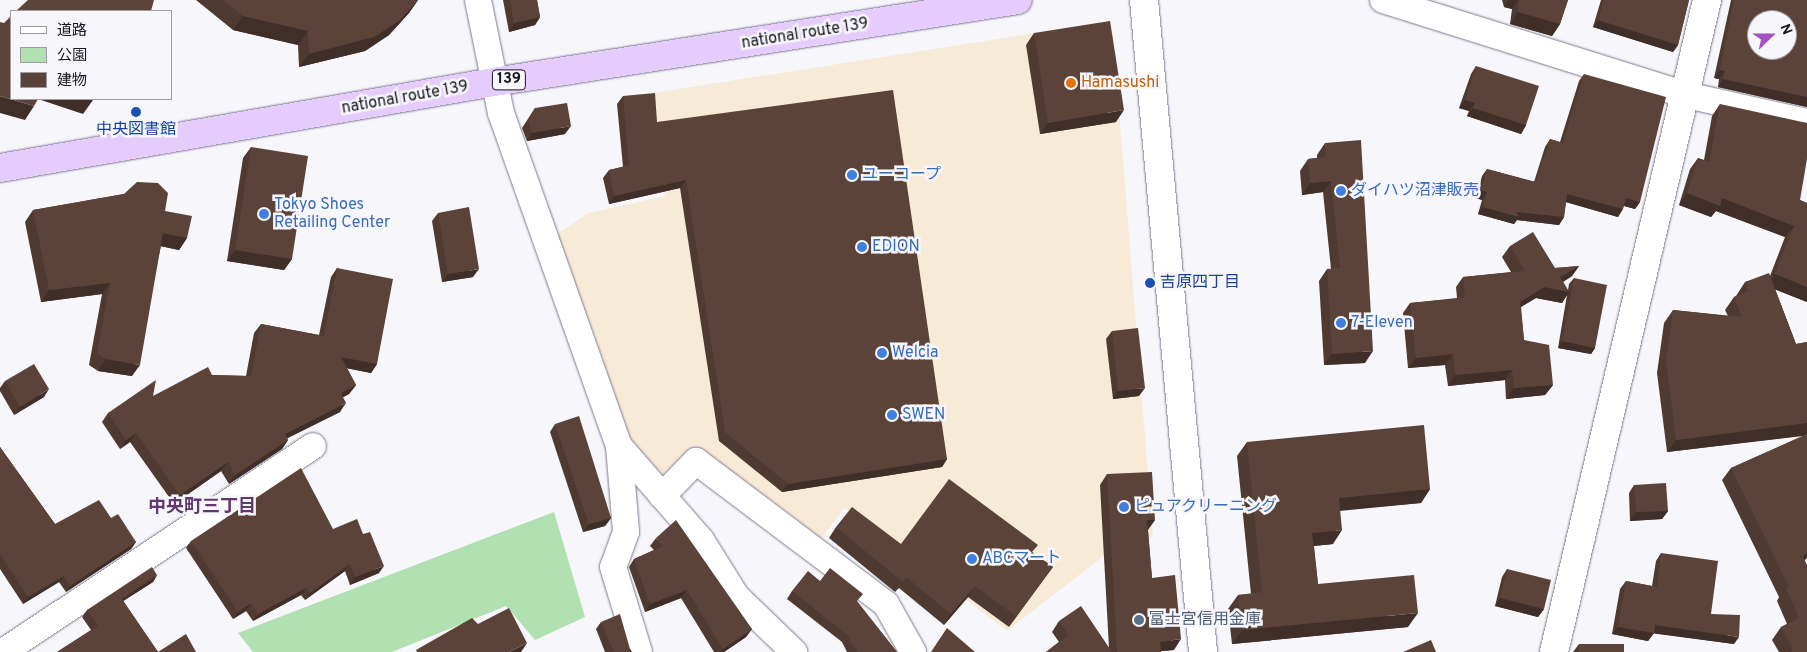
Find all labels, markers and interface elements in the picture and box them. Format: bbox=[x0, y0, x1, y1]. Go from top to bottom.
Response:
legend bbox=[10, 10, 172, 100]
north arrow bbox=[1747, 10, 1797, 60]
street label: national route 139 bbox=[740, 14, 870, 54]
text: 道路 bbox=[57, 22, 87, 41]
text: N bbox=[1776, 22, 1795, 37]
text: 公園 bbox=[57, 47, 87, 66]
road number: 139 bbox=[492, 68, 526, 92]
text: 建物 bbox=[57, 72, 87, 91]
place label: Hamasushi bbox=[1081, 73, 1159, 93]
street label: national route 139 bbox=[340, 77, 470, 119]
marker: Hamasushi bbox=[1065, 77, 1077, 89]
marker: 中央図書館 bbox=[130, 106, 142, 118]
place label: 中央図書館 bbox=[96, 120, 176, 140]
place label: ユーコープ bbox=[862, 165, 942, 185]
marker: ユーコープ bbox=[846, 169, 858, 181]
place label: ダイハツ沼津販売 bbox=[1351, 181, 1479, 201]
marker: ダイハツ沼津販売 bbox=[1335, 185, 1347, 197]
place label: Tokyo Shoes Retailing Center bbox=[274, 195, 390, 233]
marker: Tokyo Shoes Retailing Center bbox=[258, 208, 270, 220]
place label: EDION bbox=[872, 237, 920, 257]
marker: EDION bbox=[856, 241, 868, 253]
place label: 吉原四丁目 bbox=[1160, 273, 1240, 293]
marker: 吉原四丁目 bbox=[1144, 277, 1156, 289]
place label: 7-Eleven bbox=[1351, 313, 1413, 333]
marker: 7-Eleven bbox=[1335, 317, 1347, 329]
place label: Welcia bbox=[892, 343, 938, 363]
marker: Welcia bbox=[876, 347, 888, 359]
place label: SWEN bbox=[902, 405, 945, 425]
marker: SWEN bbox=[886, 409, 898, 421]
district label: 中央町三丁目 bbox=[148, 497, 256, 519]
place label: ピュアクリーニング bbox=[1134, 497, 1278, 517]
marker: ピュアクリーニング bbox=[1118, 501, 1130, 513]
place label: ABCマート bbox=[982, 549, 1061, 569]
marker: ABCマート bbox=[966, 553, 978, 565]
place label: 富士宮信用金庫 bbox=[1149, 610, 1261, 630]
marker: 富士宮信用金庫 bbox=[1133, 614, 1145, 626]

